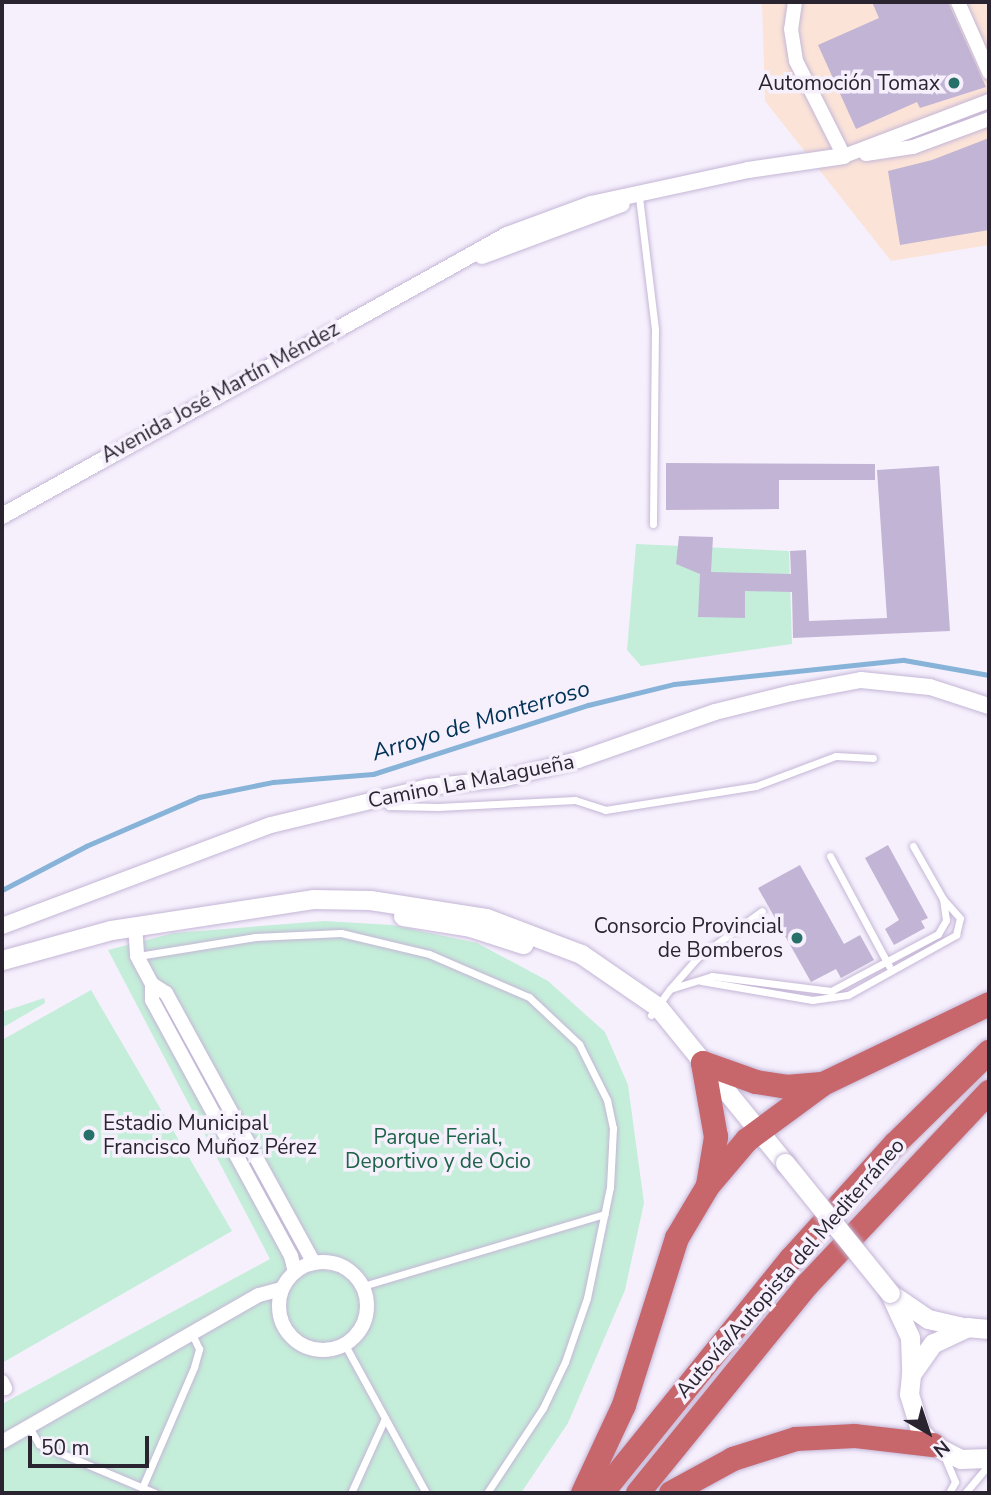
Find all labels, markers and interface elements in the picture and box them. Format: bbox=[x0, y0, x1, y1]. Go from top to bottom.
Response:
place label: Automoción Tomax bbox=[758, 70, 940, 96]
marker: Automoción Tomax bbox=[946, 75, 962, 91]
street label: Avenida José Martín Méndez bbox=[97, 316, 343, 468]
water label: Arroyo de Monterroso bbox=[369, 675, 593, 767]
street label: Camino La Malagueña bbox=[366, 749, 576, 813]
place label: Consorcio Provincial de Bomberos bbox=[594, 913, 783, 963]
marker: Consorcio Provincial de Bomberos bbox=[789, 930, 805, 946]
place label: Estadio Municipal Francisco Muñoz Pérez bbox=[103, 1110, 317, 1160]
park label: Parque Ferial, Deportivo y de Ocio bbox=[345, 1124, 531, 1174]
marker: Estadio Municipal Francisco Muñoz Pérez bbox=[81, 1127, 97, 1143]
street label: Autovía/Autopista del Mediterráneo bbox=[670, 1133, 910, 1403]
north arrow bbox=[893, 1397, 963, 1467]
scale bar bbox=[32, 1422, 152, 1466]
text: 50 m bbox=[41, 1434, 90, 1462]
text: N bbox=[928, 1434, 955, 1463]

